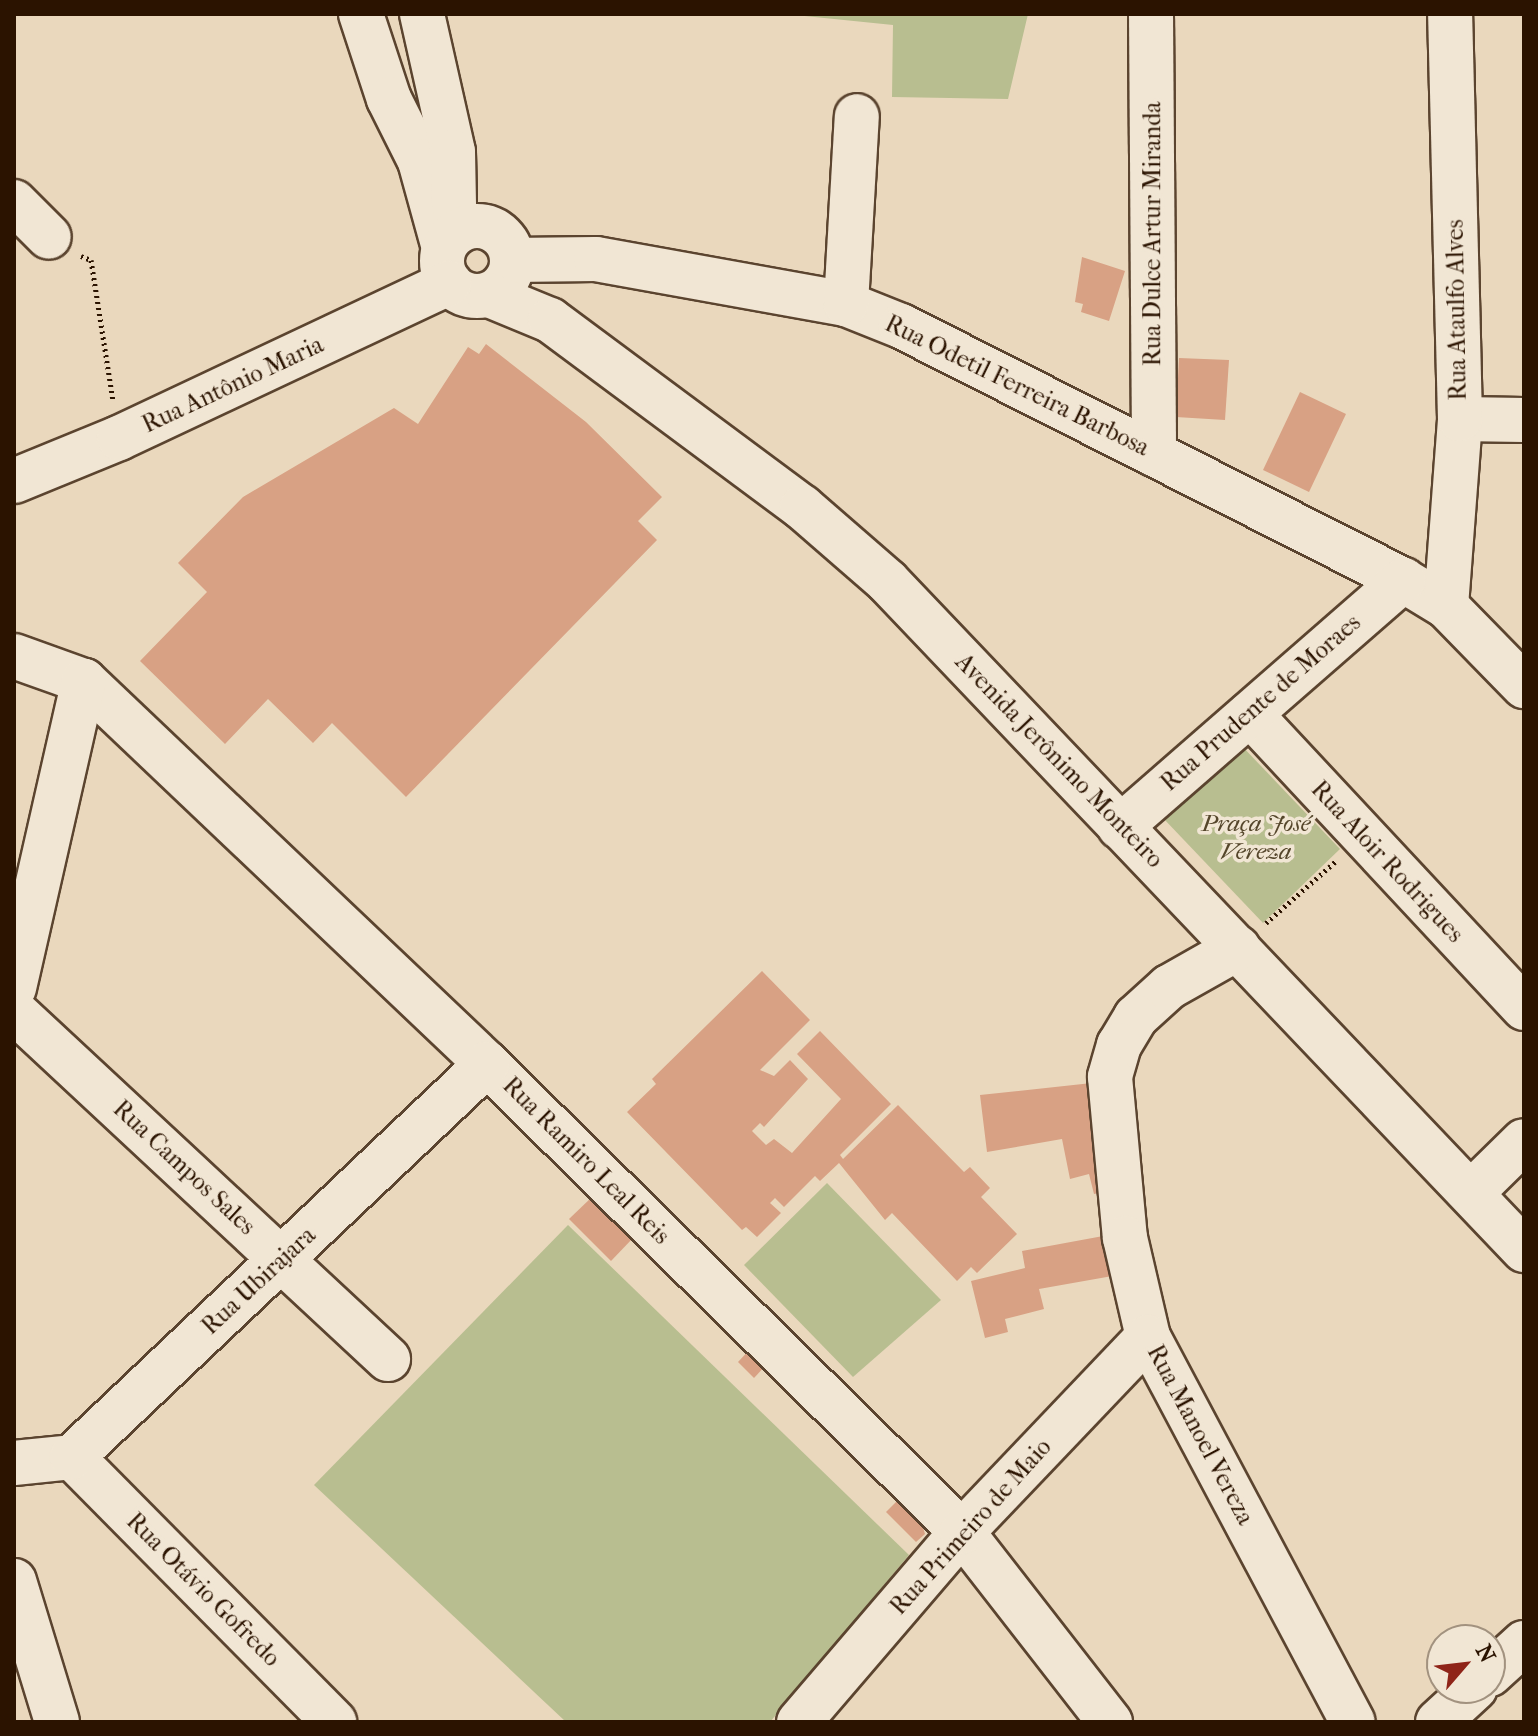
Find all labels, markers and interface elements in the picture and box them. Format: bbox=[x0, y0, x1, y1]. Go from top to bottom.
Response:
street label: Rua Dulce Artur Miranda bbox=[1139, 102, 1167, 366]
street label: Rua Ataulfo Alves bbox=[1441, 219, 1473, 401]
street label: Rua Odetil Ferreira Barbosa bbox=[880, 309, 1154, 463]
street label: Rua Antônio Maria bbox=[138, 330, 328, 440]
street label: Rua Prudente de Moraes bbox=[1155, 608, 1367, 798]
street label: Avenida Jerônimo Monteiro bbox=[949, 648, 1169, 874]
street label: Rua Aloir Rodrigues bbox=[1305, 775, 1469, 949]
park label: Praça José Vereza bbox=[1201, 810, 1311, 866]
street label: Rua Ramiro Leal Reis bbox=[496, 1071, 676, 1251]
street label: Rua Campos Sales bbox=[107, 1095, 261, 1241]
street label: Rua Ubirajara bbox=[196, 1221, 322, 1341]
street label: Rua Manoel Vereza bbox=[1141, 1340, 1259, 1530]
street label: Rua Primeiro de Maio bbox=[884, 1433, 1058, 1621]
street label: Rua Otávio Gofredo bbox=[120, 1507, 286, 1673]
north arrow bbox=[1426, 1624, 1506, 1704]
text: N bbox=[1470, 1640, 1501, 1667]

